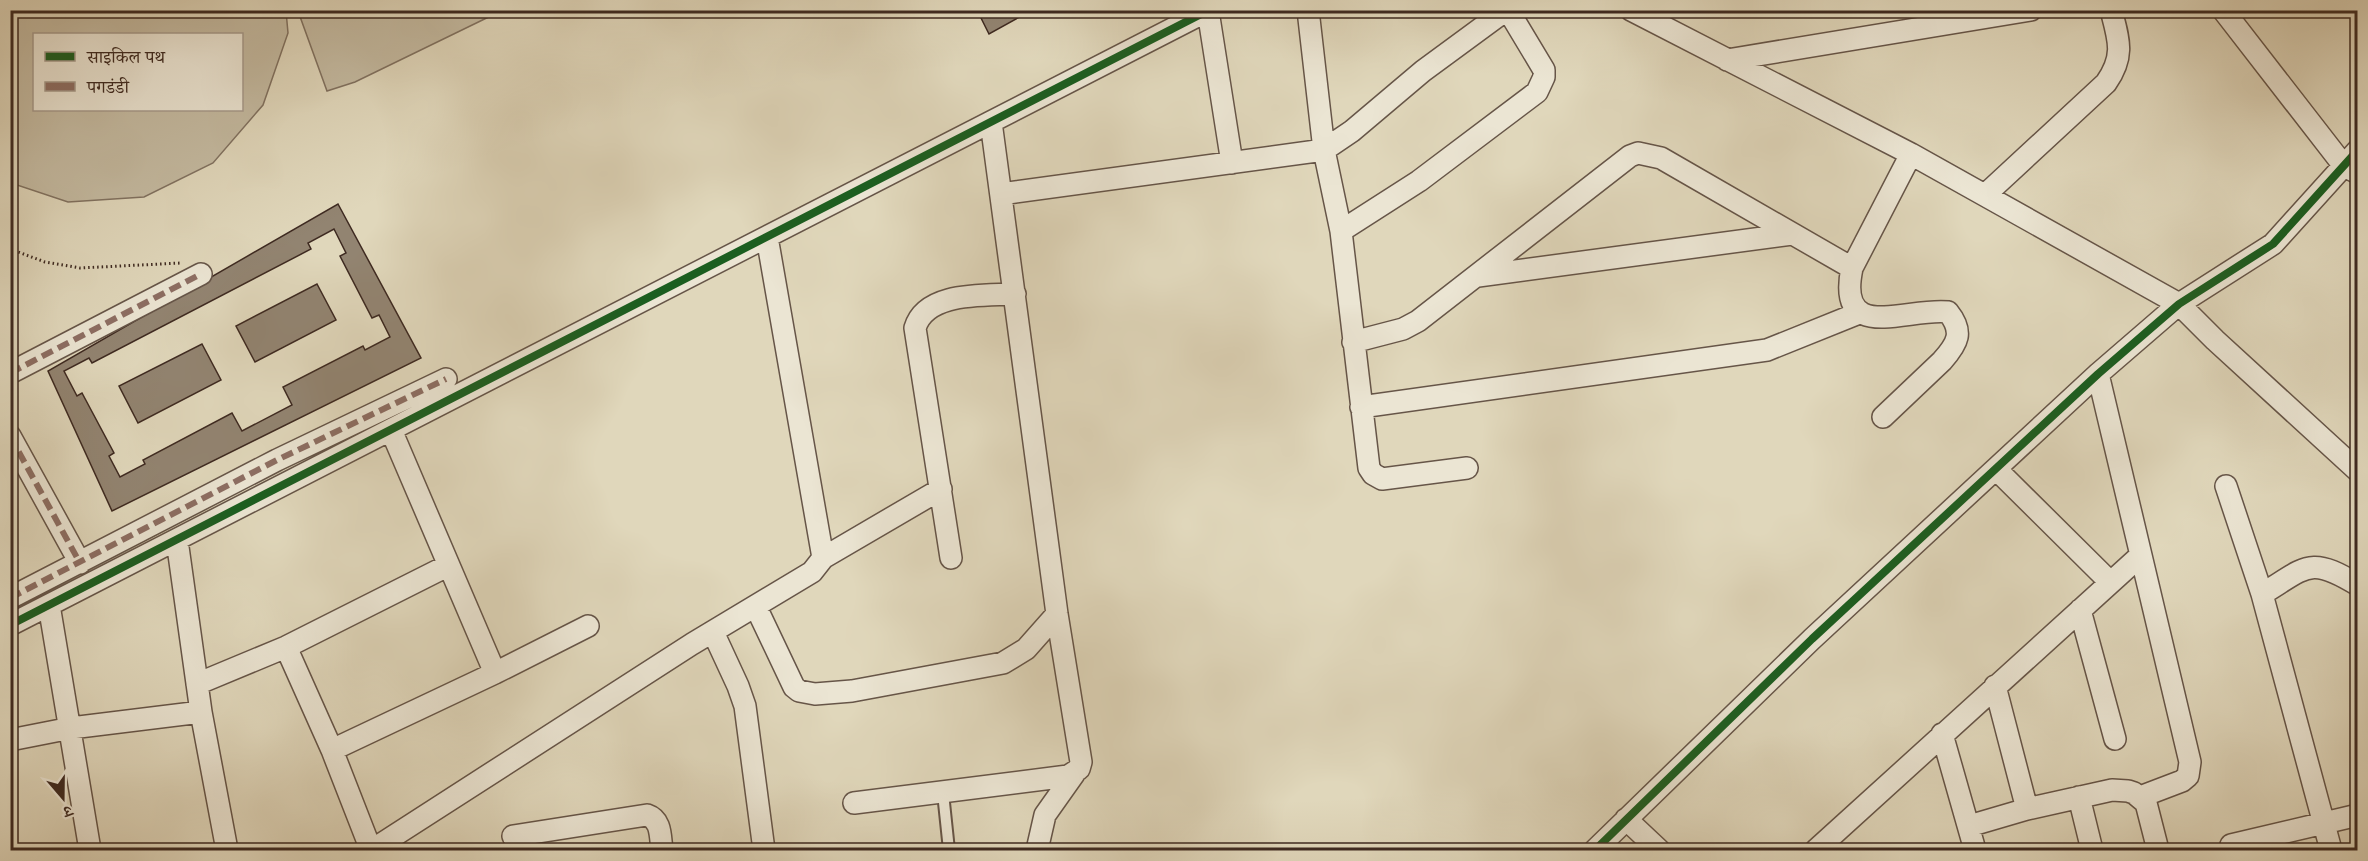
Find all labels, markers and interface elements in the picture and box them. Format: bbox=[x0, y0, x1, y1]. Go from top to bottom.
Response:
legend bbox=[33, 33, 243, 111]
text: साइकिल पथ bbox=[86, 45, 167, 70]
text: पगडंडी bbox=[86, 75, 130, 100]
north arrow bbox=[33, 768, 93, 828]
text: उ bbox=[58, 799, 76, 824]

